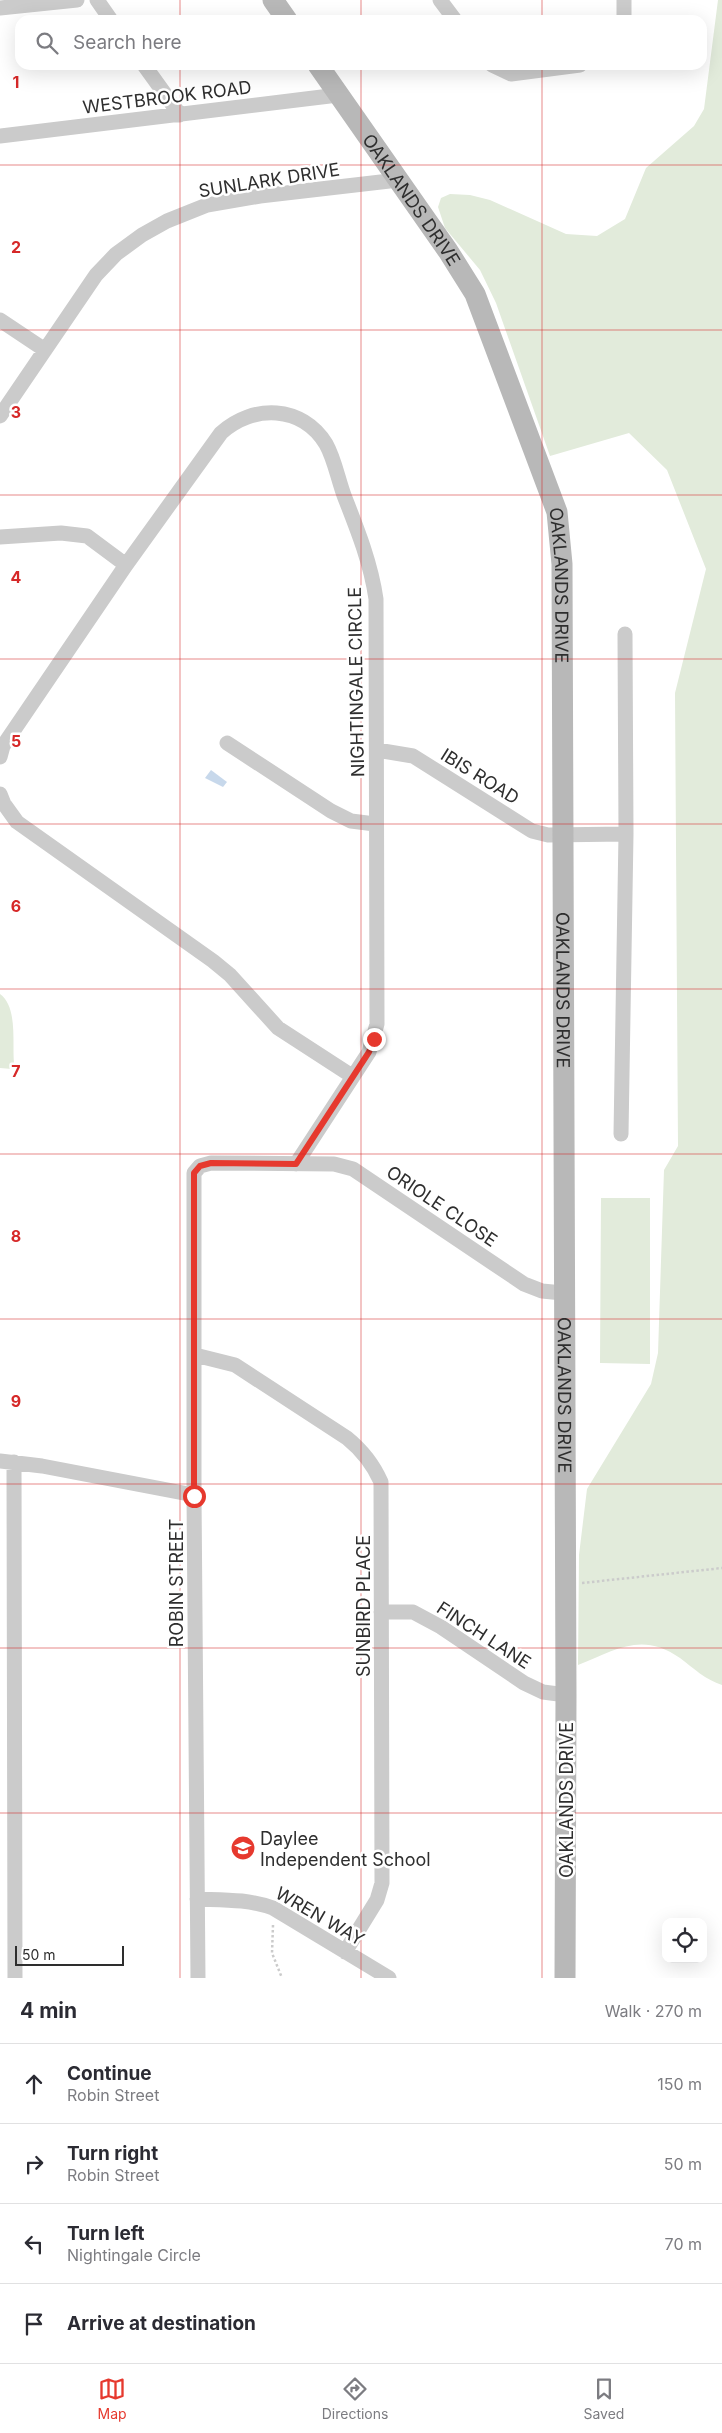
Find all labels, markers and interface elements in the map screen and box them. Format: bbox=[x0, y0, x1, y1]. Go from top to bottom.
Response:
search box bbox=[15, 15, 707, 70]
icon: search bbox=[33, 29, 61, 57]
text: Search here bbox=[73, 31, 182, 54]
text: 1 bbox=[13, 72, 19, 92]
street label: WESTBROOK ROAD bbox=[81, 76, 253, 118]
street label: OAKLANDS DRIVE bbox=[359, 129, 465, 269]
street label: SUNLARK DRIVE bbox=[197, 158, 341, 202]
text: 2 bbox=[11, 237, 21, 257]
text: 3 bbox=[11, 402, 21, 422]
street label: OAKLANDS DRIVE bbox=[546, 506, 573, 663]
text: 4 bbox=[11, 567, 22, 587]
street label: NIGHTINGALE CIRCLE bbox=[344, 587, 368, 777]
text: 5 bbox=[11, 731, 21, 751]
street label: IBIS ROAD bbox=[437, 744, 523, 808]
text: 6 bbox=[11, 896, 21, 916]
street label: OAKLANDS DRIVE bbox=[553, 912, 574, 1068]
route end bbox=[363, 1028, 386, 1051]
text: 7 bbox=[11, 1061, 21, 1081]
street label: ORIOLE CLOSE bbox=[383, 1161, 501, 1251]
text: 8 bbox=[11, 1226, 21, 1246]
street label: OAKLANDS DRIVE bbox=[554, 1317, 576, 1473]
text: 9 bbox=[11, 1391, 21, 1411]
route start bbox=[183, 1485, 206, 1508]
street label: ROBIN STREET bbox=[166, 1519, 187, 1647]
street label: SUNBIRD PLACE bbox=[353, 1535, 374, 1677]
street label: FINCH LANE bbox=[433, 1597, 535, 1673]
street label: OAKLANDS DRIVE bbox=[556, 1722, 577, 1878]
place label: Daylee Independent School bbox=[260, 1828, 431, 1870]
school or university icon: Daylee Independent School bbox=[230, 1835, 256, 1861]
street label: WREN WAY bbox=[272, 1882, 368, 1950]
map controls bbox=[662, 1918, 707, 1963]
button: locate bbox=[662, 1918, 707, 1963]
scale bar bbox=[15, 1943, 124, 1966]
text: 50 m bbox=[22, 1946, 56, 1963]
text: 4 min bbox=[20, 1998, 77, 2023]
text: Walk · 270 m bbox=[605, 2001, 702, 2021]
text: Continue bbox=[67, 2062, 152, 2085]
icon: ahead bbox=[20, 2070, 48, 2098]
text: 150 m bbox=[657, 2074, 702, 2094]
text: Robin Street bbox=[67, 2085, 159, 2105]
text: Turn right bbox=[67, 2142, 158, 2165]
icon: right bbox=[20, 2150, 48, 2178]
text: 50 m bbox=[664, 2154, 702, 2174]
text: Robin Street bbox=[67, 2165, 159, 2185]
text: Turn left bbox=[67, 2222, 145, 2245]
icon: left bbox=[20, 2230, 48, 2258]
text: 70 m bbox=[665, 2234, 702, 2254]
text: Nightingale Circle bbox=[67, 2245, 201, 2265]
icon: arrive bbox=[20, 2310, 48, 2338]
text: Arrive at destination bbox=[67, 2312, 256, 2335]
tab: Map bbox=[98, 2375, 127, 2422]
tab: Directions bbox=[322, 2375, 388, 2422]
tab: Saved bbox=[583, 2375, 624, 2422]

